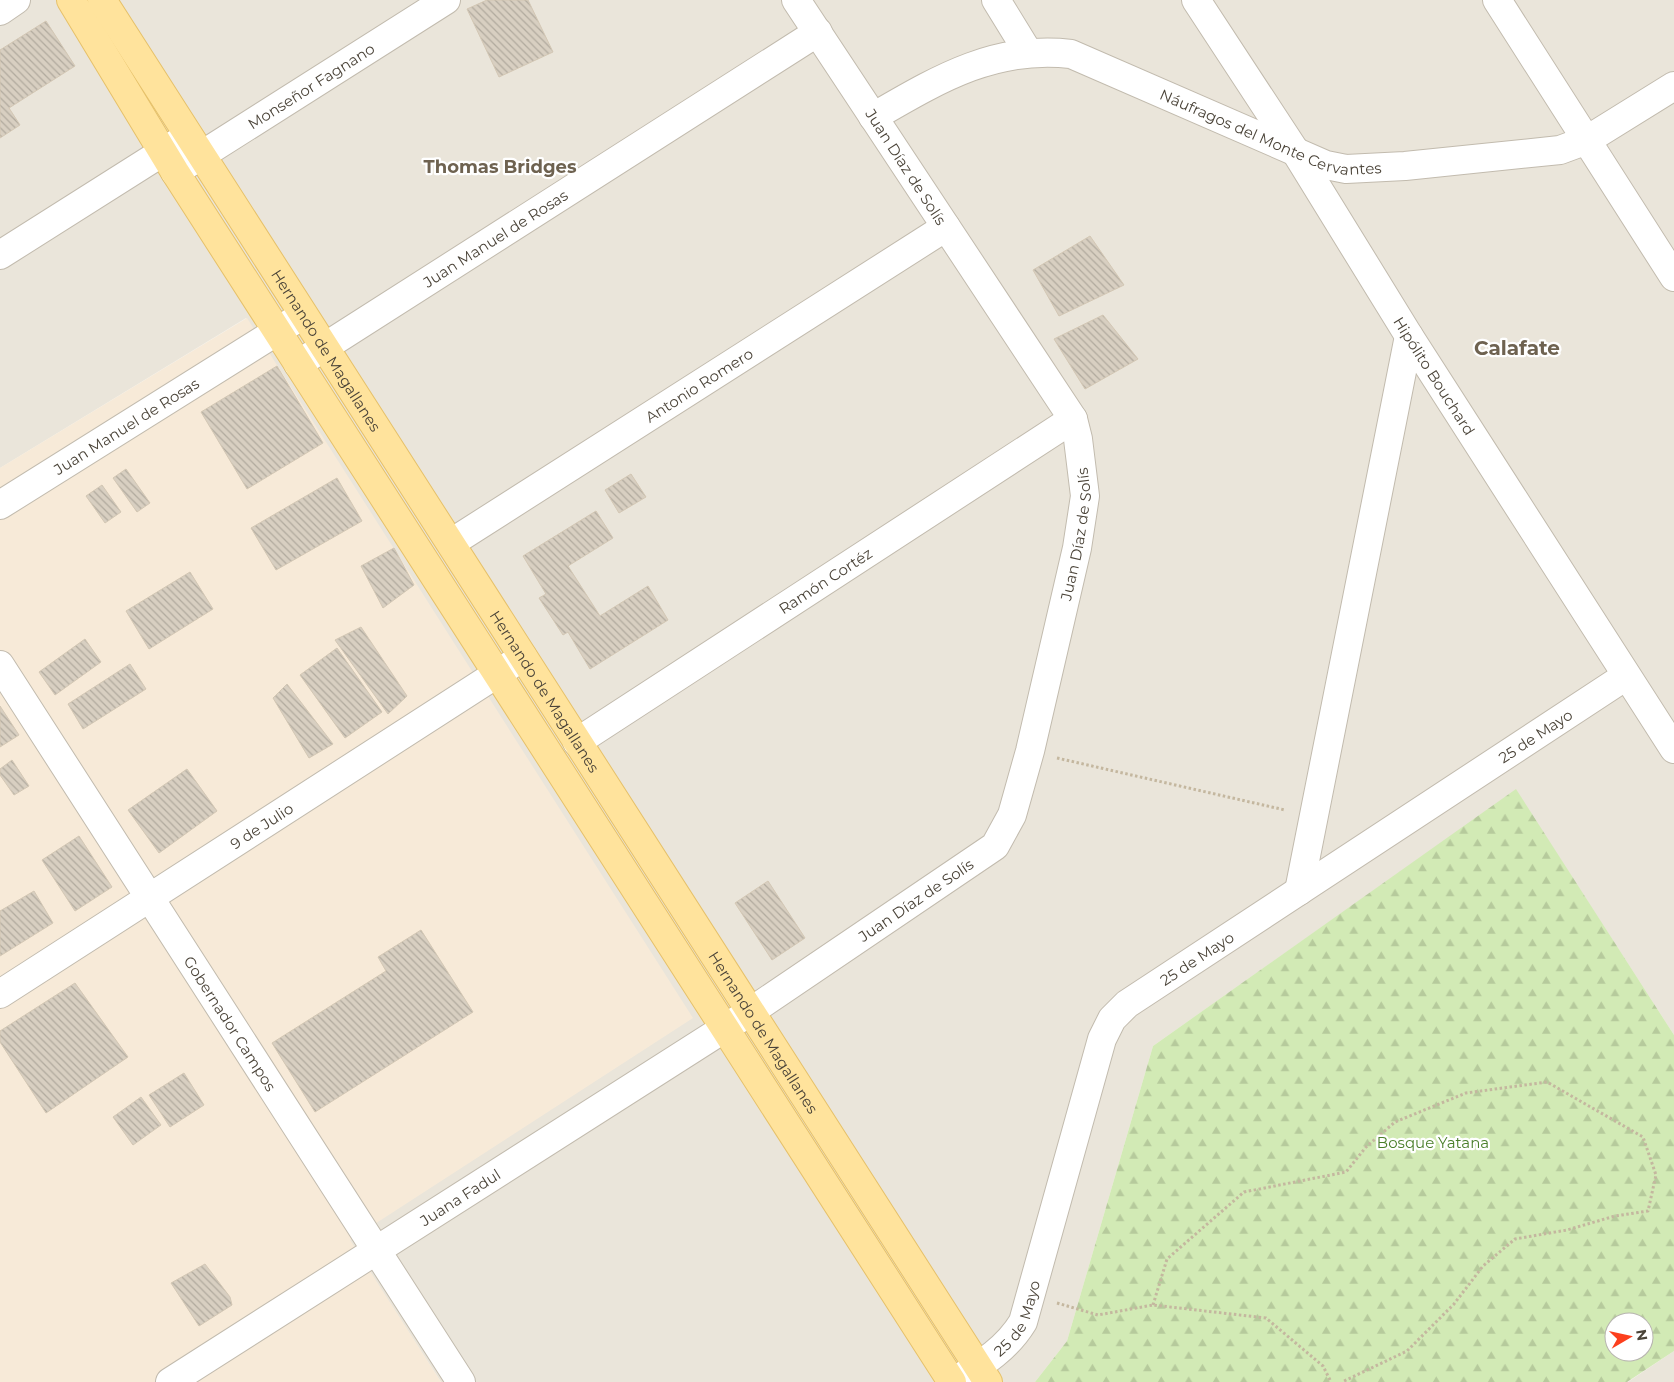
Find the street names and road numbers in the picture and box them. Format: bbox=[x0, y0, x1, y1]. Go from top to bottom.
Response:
street label: Monseñor Fagnano bbox=[244, 38, 378, 133]
street label: Náufragos del Monte Cervantes bbox=[1157, 84, 1382, 179]
street label: Juan Díaz de Solís bbox=[861, 105, 951, 229]
street label: Juan Manuel de Rosas bbox=[418, 185, 571, 292]
street label: Hernando de Magallanes bbox=[268, 266, 385, 435]
street label: Hipólito Bouchard bbox=[1390, 313, 1479, 438]
street label: Antonio Romero bbox=[641, 343, 756, 426]
street label: Juan Manuel de Rosas bbox=[49, 373, 202, 479]
street label: Juan Díaz de Solís bbox=[1055, 466, 1095, 603]
street label: Ramón Cortéz bbox=[775, 543, 876, 618]
street label: Hernando de Magallanes bbox=[486, 607, 604, 776]
street label: 25 de Mayo bbox=[1495, 705, 1576, 767]
street label: 9 de Julio bbox=[226, 798, 297, 853]
street label: Juan Díaz de Solís bbox=[854, 854, 977, 946]
street label: 25 de Mayo bbox=[1156, 927, 1237, 989]
street label: Hernando de Magallanes bbox=[705, 948, 823, 1117]
street label: Gobernador Campos bbox=[180, 952, 281, 1094]
street label: Juana Fadul bbox=[415, 1164, 504, 1230]
street label: 25 de Mayo bbox=[990, 1278, 1044, 1360]

